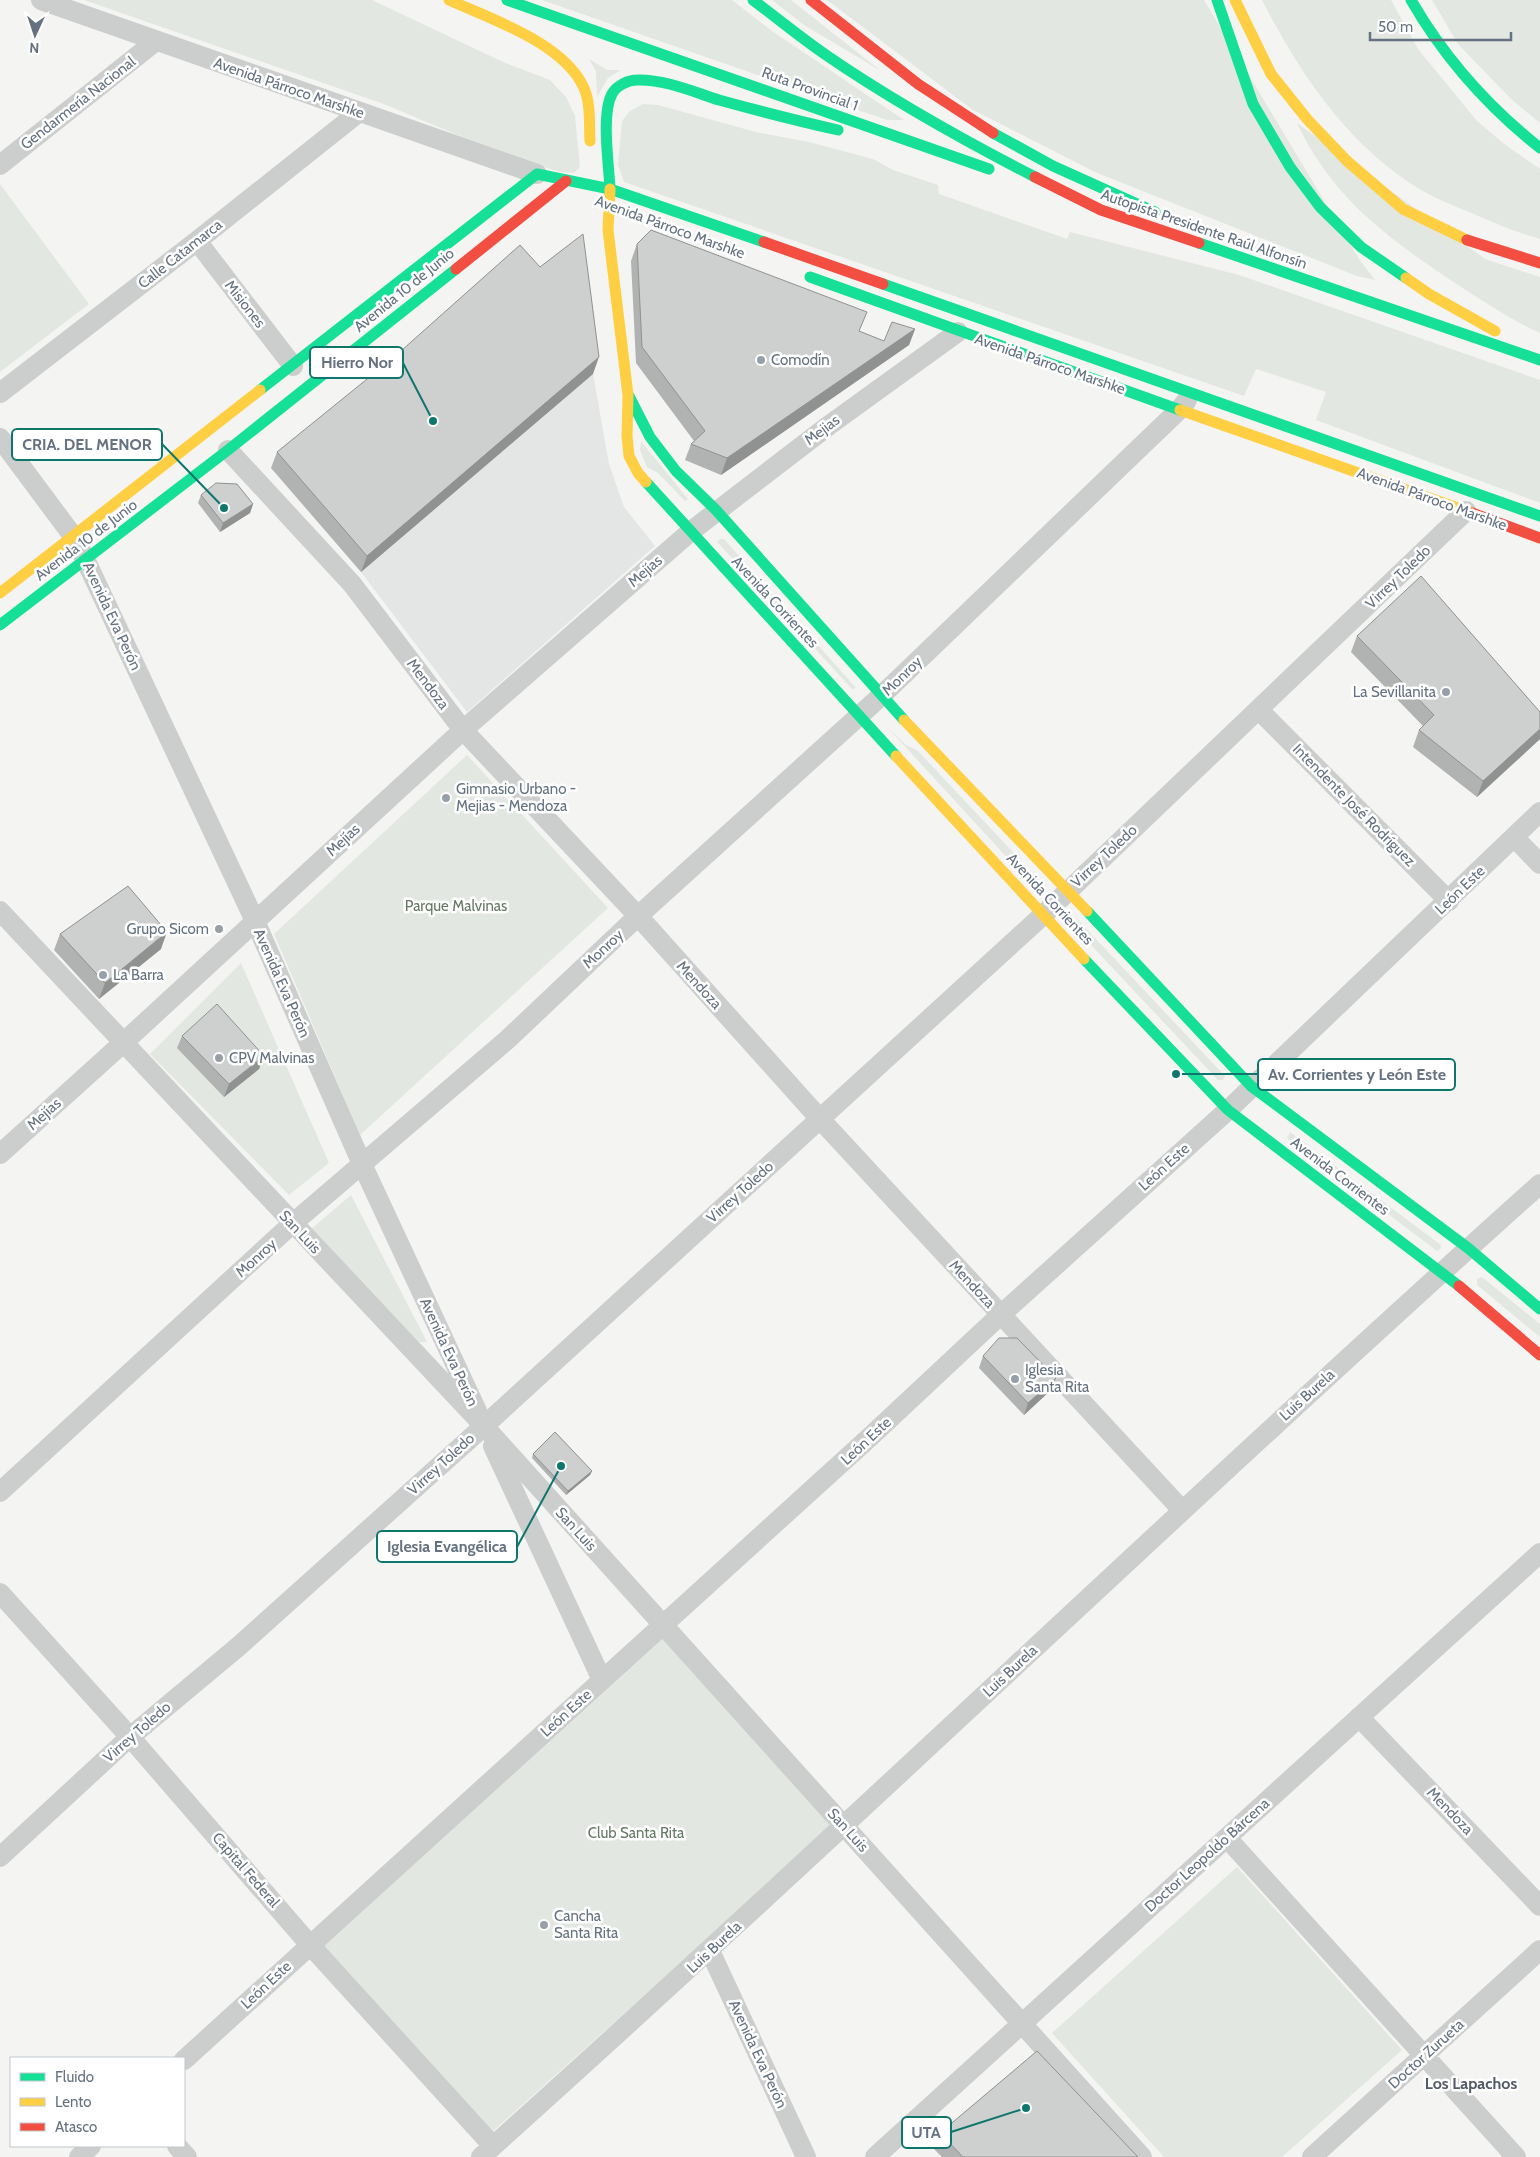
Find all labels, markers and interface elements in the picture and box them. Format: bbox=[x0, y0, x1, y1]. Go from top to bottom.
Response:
north arrow bbox=[10, 10, 60, 60]
scale bar bbox=[1370, 10, 1511, 42]
text: 50 m bbox=[1378, 18, 1413, 36]
text: N bbox=[29, 39, 40, 57]
street label: Gendarmería Nacional bbox=[17, 52, 139, 153]
street label: Avenida Párroco Marshke bbox=[211, 54, 367, 122]
street label: Ruta Provincial 1 bbox=[759, 63, 861, 115]
street label: Autopista Presidente Raúl Alfonsín bbox=[1099, 185, 1309, 273]
street label: Avenida Párroco Marshke bbox=[593, 192, 748, 263]
street label: Calle Catamarca bbox=[134, 215, 226, 292]
street label: Avenida 10 de Junio bbox=[350, 244, 458, 336]
street label: Misiones bbox=[221, 277, 269, 331]
street label: Avenida Párroco Marshke bbox=[972, 330, 1128, 398]
callout: Hierro Nor bbox=[310, 347, 403, 378]
place label: Comodín bbox=[771, 351, 830, 369]
text: Hierro Nor bbox=[321, 353, 394, 372]
marker: Comodín bbox=[755, 354, 767, 366]
street label: Mejias bbox=[801, 411, 843, 449]
callout: CRIA. DEL MENOR bbox=[12, 429, 162, 460]
text: CRIA. DEL MENOR bbox=[22, 435, 152, 454]
street label: Avenida Párroco Marshke bbox=[1355, 464, 1510, 535]
street label: Avenida 10 de Junio bbox=[31, 496, 141, 584]
street label: Virrey Toledo bbox=[1362, 541, 1434, 613]
street label: Mejías bbox=[624, 551, 666, 591]
street label: Avenida Corrientes bbox=[728, 552, 822, 652]
street label: Avenida Eva Perón bbox=[79, 559, 145, 673]
street label: Monroy bbox=[878, 652, 926, 699]
street label: Mendoza bbox=[403, 655, 453, 714]
place label: La Sevillanita bbox=[1353, 683, 1437, 701]
marker: La Sevillanita bbox=[1440, 686, 1452, 698]
street label: Intendente José Rodríguez bbox=[1289, 740, 1419, 870]
place label: Gimnasio Urbano - Mejias - Mendoza bbox=[456, 780, 576, 815]
marker: Gimnasio Urbano - Mejias - Mendoza bbox=[440, 792, 452, 804]
street label: Mejías bbox=[322, 820, 364, 860]
street label: Virrey Toledo bbox=[1067, 821, 1141, 891]
street label: Avenida Corrientes bbox=[1003, 849, 1097, 949]
street label: León Este bbox=[1431, 862, 1489, 918]
park label: Parque Malvinas bbox=[405, 897, 507, 915]
place label: Grupo Sicom bbox=[126, 920, 209, 938]
marker: Grupo Sicom bbox=[213, 923, 225, 935]
street label: Monroy bbox=[579, 925, 627, 972]
street label: Avenida Eva Perón bbox=[250, 926, 314, 1040]
street label: Mendoza bbox=[673, 957, 726, 1013]
place label: La Barra bbox=[113, 966, 165, 984]
marker: La Barra bbox=[97, 969, 109, 981]
place label: CPV Malvinas bbox=[229, 1049, 314, 1067]
marker: CPV Malvinas bbox=[213, 1052, 225, 1064]
callout: Av. Corrientes y León Este bbox=[1258, 1059, 1455, 1090]
text: Av. Corrientes y León Este bbox=[1268, 1065, 1446, 1084]
street label: Mejías bbox=[23, 1094, 65, 1134]
street label: Avenida Corrientes bbox=[1287, 1133, 1393, 1219]
street label: León Este bbox=[1135, 1139, 1193, 1194]
street label: Virrey Toledo bbox=[703, 1157, 777, 1227]
street label: San Luis bbox=[276, 1207, 324, 1257]
street label: Monroy bbox=[232, 1235, 280, 1281]
street label: Mendoza bbox=[945, 1256, 999, 1312]
street label: Avenida Eva Perón bbox=[416, 1295, 482, 1409]
place label: Iglesia Santa Rita bbox=[1025, 1361, 1090, 1396]
street label: Luis Burela bbox=[1276, 1365, 1339, 1424]
marker: Iglesia Santa Rita bbox=[1009, 1373, 1021, 1385]
street label: León Este bbox=[837, 1413, 895, 1469]
street label: Virrey Toledo bbox=[404, 1429, 478, 1499]
street label: San Luis bbox=[552, 1504, 600, 1554]
callout: Iglesia Evangélica bbox=[377, 1531, 517, 1562]
text: Iglesia Evangélica bbox=[387, 1537, 507, 1556]
street label: Luis Burela bbox=[979, 1641, 1041, 1701]
street label: León Este bbox=[537, 1685, 595, 1740]
street label: Virrey Toledo bbox=[100, 1698, 174, 1766]
street label: Mendoza bbox=[1423, 1784, 1477, 1839]
street label: Doctor Leopoldo Bárcena bbox=[1141, 1794, 1274, 1916]
street label: San Luis bbox=[824, 1805, 872, 1855]
park label: Club Santa Rita bbox=[588, 1824, 685, 1842]
street label: Capital Federal bbox=[209, 1829, 284, 1911]
place label: Cancha Santa Rita bbox=[554, 1907, 619, 1942]
street label: Luis Burela bbox=[683, 1917, 745, 1977]
marker: Cancha Santa Rita bbox=[538, 1919, 550, 1931]
street label: León Este bbox=[237, 1957, 295, 2013]
street label: Avenida Eva Perón bbox=[725, 1997, 791, 2111]
street label: Doctor Zurueta bbox=[1385, 2015, 1468, 2093]
legend bbox=[10, 2057, 185, 2147]
text: Fluido bbox=[55, 2068, 94, 2086]
district label: Los Lapachos bbox=[1425, 2074, 1517, 2093]
text: Lento bbox=[55, 2093, 92, 2111]
callout: UTA bbox=[902, 2117, 951, 2148]
text: Atasco bbox=[55, 2118, 97, 2136]
text: UTA bbox=[911, 2123, 941, 2142]

